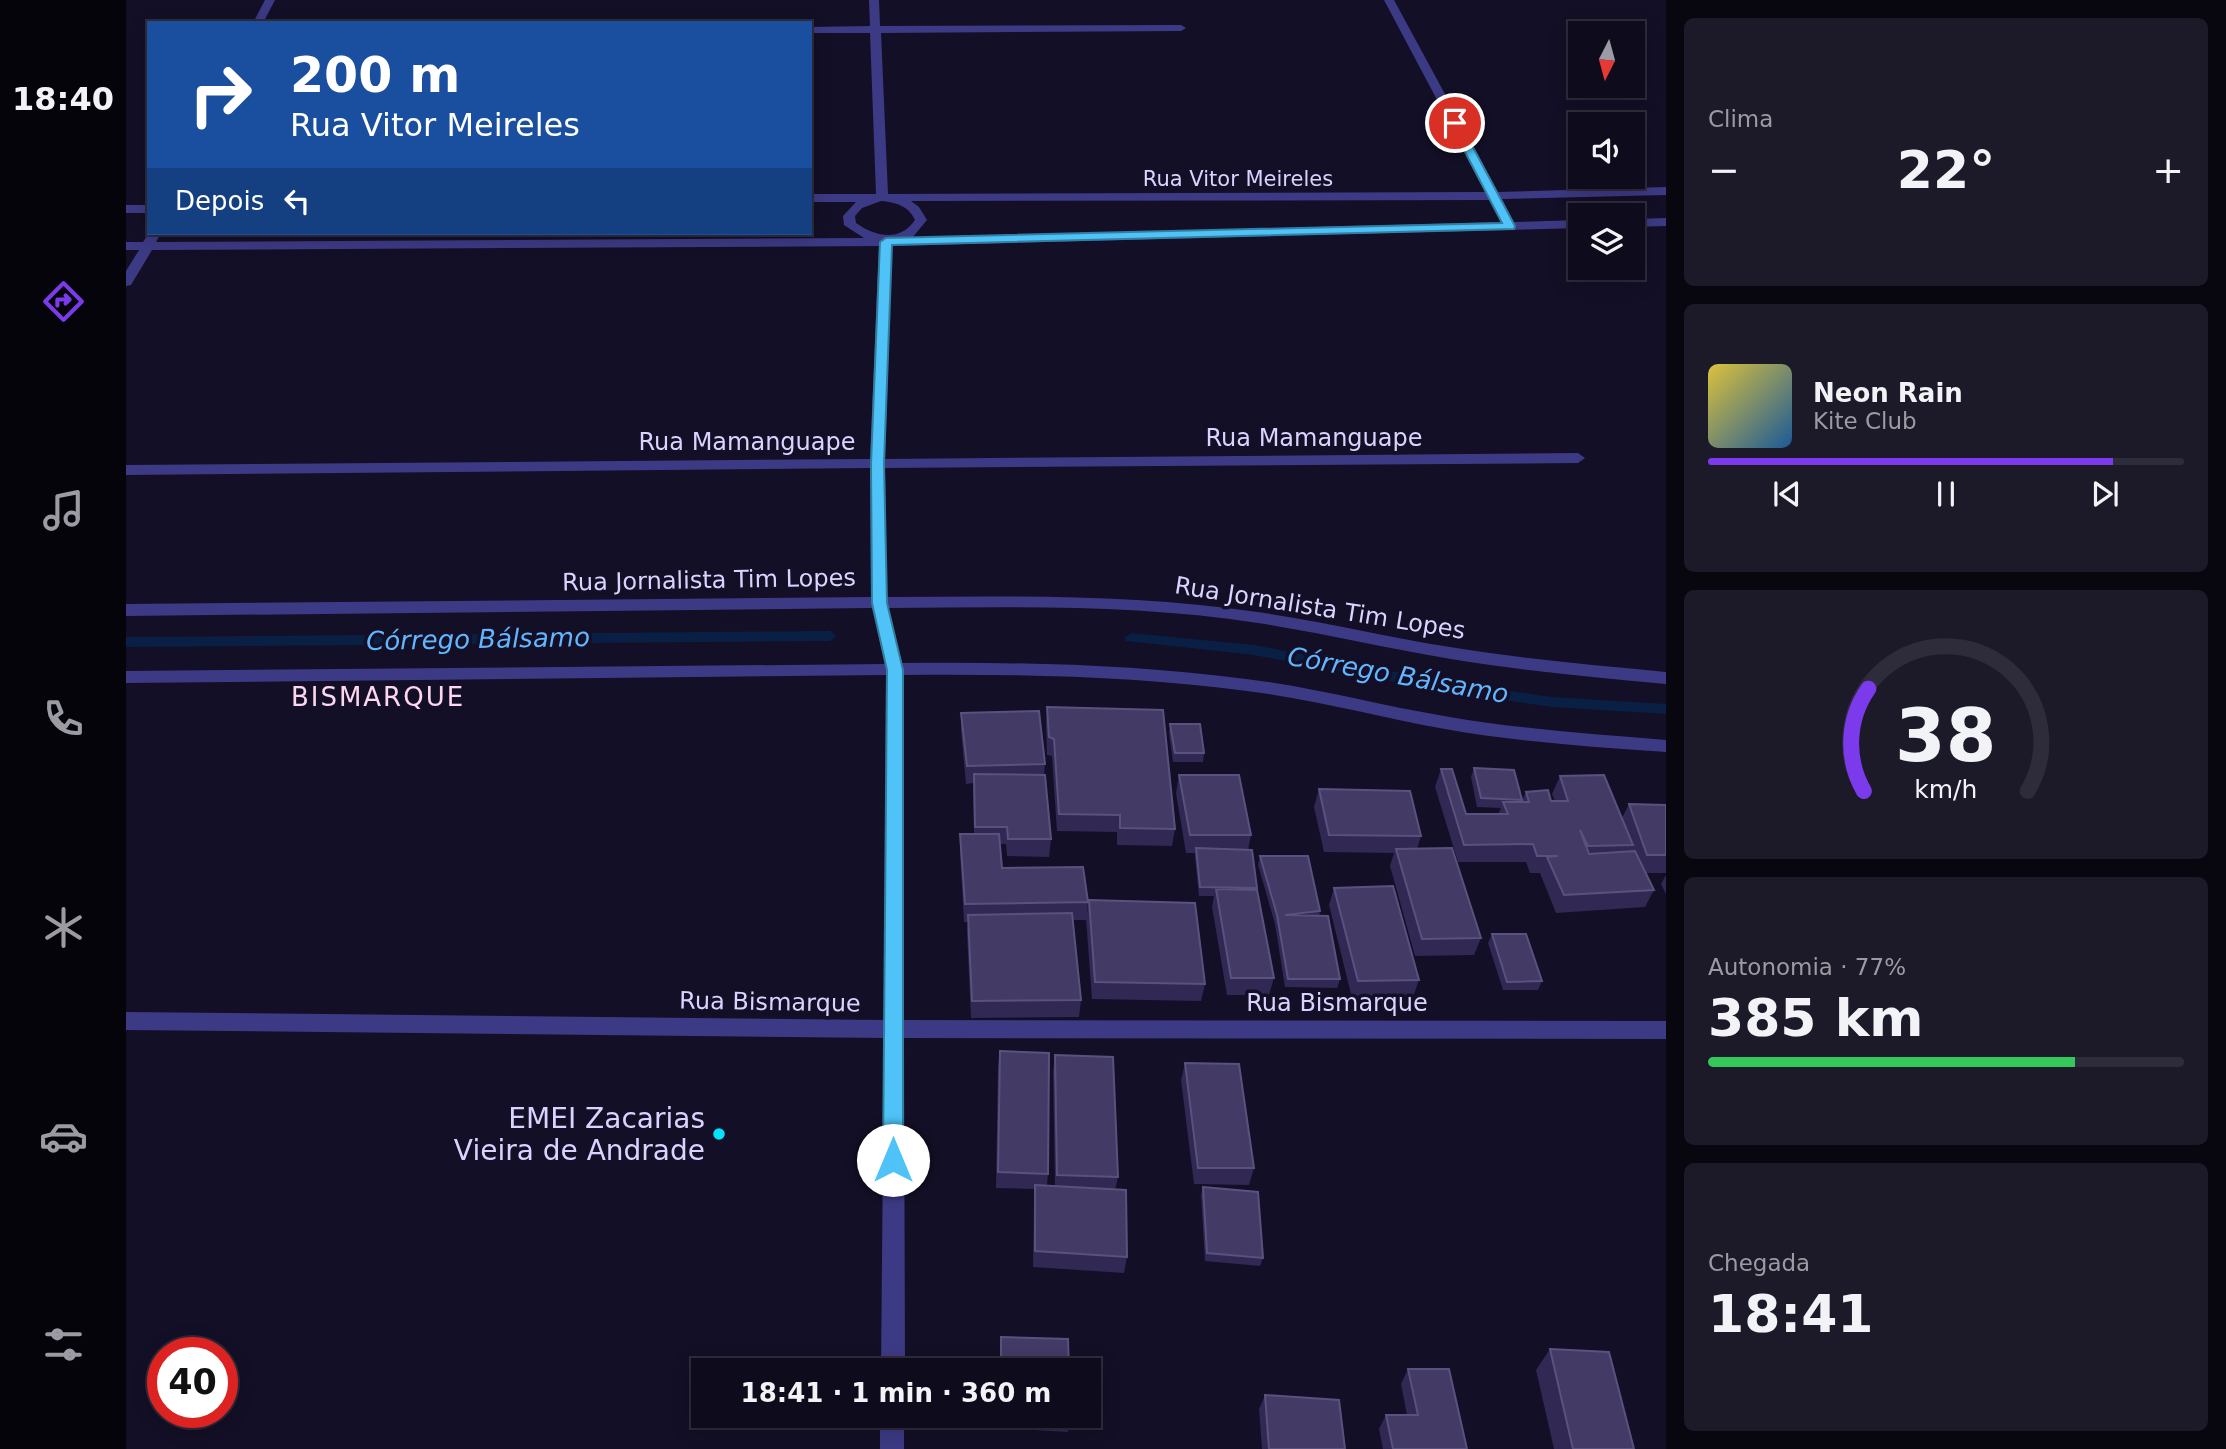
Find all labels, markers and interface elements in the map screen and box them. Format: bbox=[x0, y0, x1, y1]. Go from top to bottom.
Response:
north arrow bbox=[1568, 21, 1645, 98]
map controls bbox=[1568, 21, 1645, 280]
text: 200 m bbox=[290, 47, 460, 104]
icon: right bbox=[175, 49, 266, 140]
text: 18:40 bbox=[12, 80, 114, 118]
pin bbox=[1425, 93, 1485, 153]
icon: arrive bbox=[1436, 104, 1474, 142]
text: Rua Vitor Meireles bbox=[290, 106, 580, 144]
text: Clima bbox=[1708, 106, 1773, 132]
button: sound bbox=[1568, 112, 1645, 189]
text: 22° bbox=[1897, 140, 1995, 200]
text: − bbox=[1708, 148, 1740, 192]
text: + bbox=[2152, 148, 2184, 192]
street label: Rua Vitor Meireles bbox=[1143, 167, 1333, 191]
icon: left bbox=[278, 182, 316, 220]
text: Depois bbox=[175, 186, 264, 216]
button: layers bbox=[1568, 203, 1645, 280]
icon: directions bbox=[39, 277, 88, 326]
text: Neon Rain bbox=[1813, 378, 1963, 408]
text: Kite Club bbox=[1813, 408, 1917, 434]
street label: Rua Mamanguape bbox=[1205, 424, 1423, 452]
street label: Rua Mamanguape bbox=[638, 428, 856, 456]
icon: previous bbox=[1768, 475, 1806, 513]
icon: pause bbox=[1927, 475, 1965, 513]
icon: next bbox=[2086, 475, 2124, 513]
icon: music bbox=[39, 486, 88, 535]
street label: Rua Jornalista Tim Lopes bbox=[562, 563, 856, 597]
street label: Rua Jornalista Tim Lopes bbox=[1173, 571, 1467, 645]
water label: Córrego Bálsamo bbox=[366, 622, 590, 656]
water label: Córrego Bálsamo bbox=[1285, 641, 1511, 709]
district label: BISMARQUE bbox=[291, 682, 465, 712]
text: 38 bbox=[1895, 693, 1997, 778]
icon: phone bbox=[39, 694, 88, 743]
text: km/h bbox=[1914, 774, 1978, 803]
icon: climate bbox=[39, 903, 88, 952]
text: Autonomia · 77% bbox=[1708, 954, 1906, 980]
street label: Rua Bismarque bbox=[679, 986, 861, 1018]
text: 385 km bbox=[1708, 988, 1923, 1048]
street label: Rua Bismarque bbox=[1246, 989, 1428, 1017]
place label: EMEI Zacarias Vieira de Andrade bbox=[454, 1102, 705, 1167]
icon: car bbox=[39, 1112, 88, 1161]
position arrow bbox=[856, 1123, 930, 1197]
marker: EMEI Zacarias Vieira de Andrade bbox=[711, 1126, 727, 1142]
text: Chegada bbox=[1708, 1250, 1810, 1276]
text: 18:41 bbox=[1708, 1284, 1874, 1344]
icon: filters bbox=[39, 1320, 88, 1369]
speed limit sign: 40 bbox=[147, 1337, 238, 1428]
text: 18:41 · 1 min · 360 m bbox=[741, 1378, 1051, 1408]

